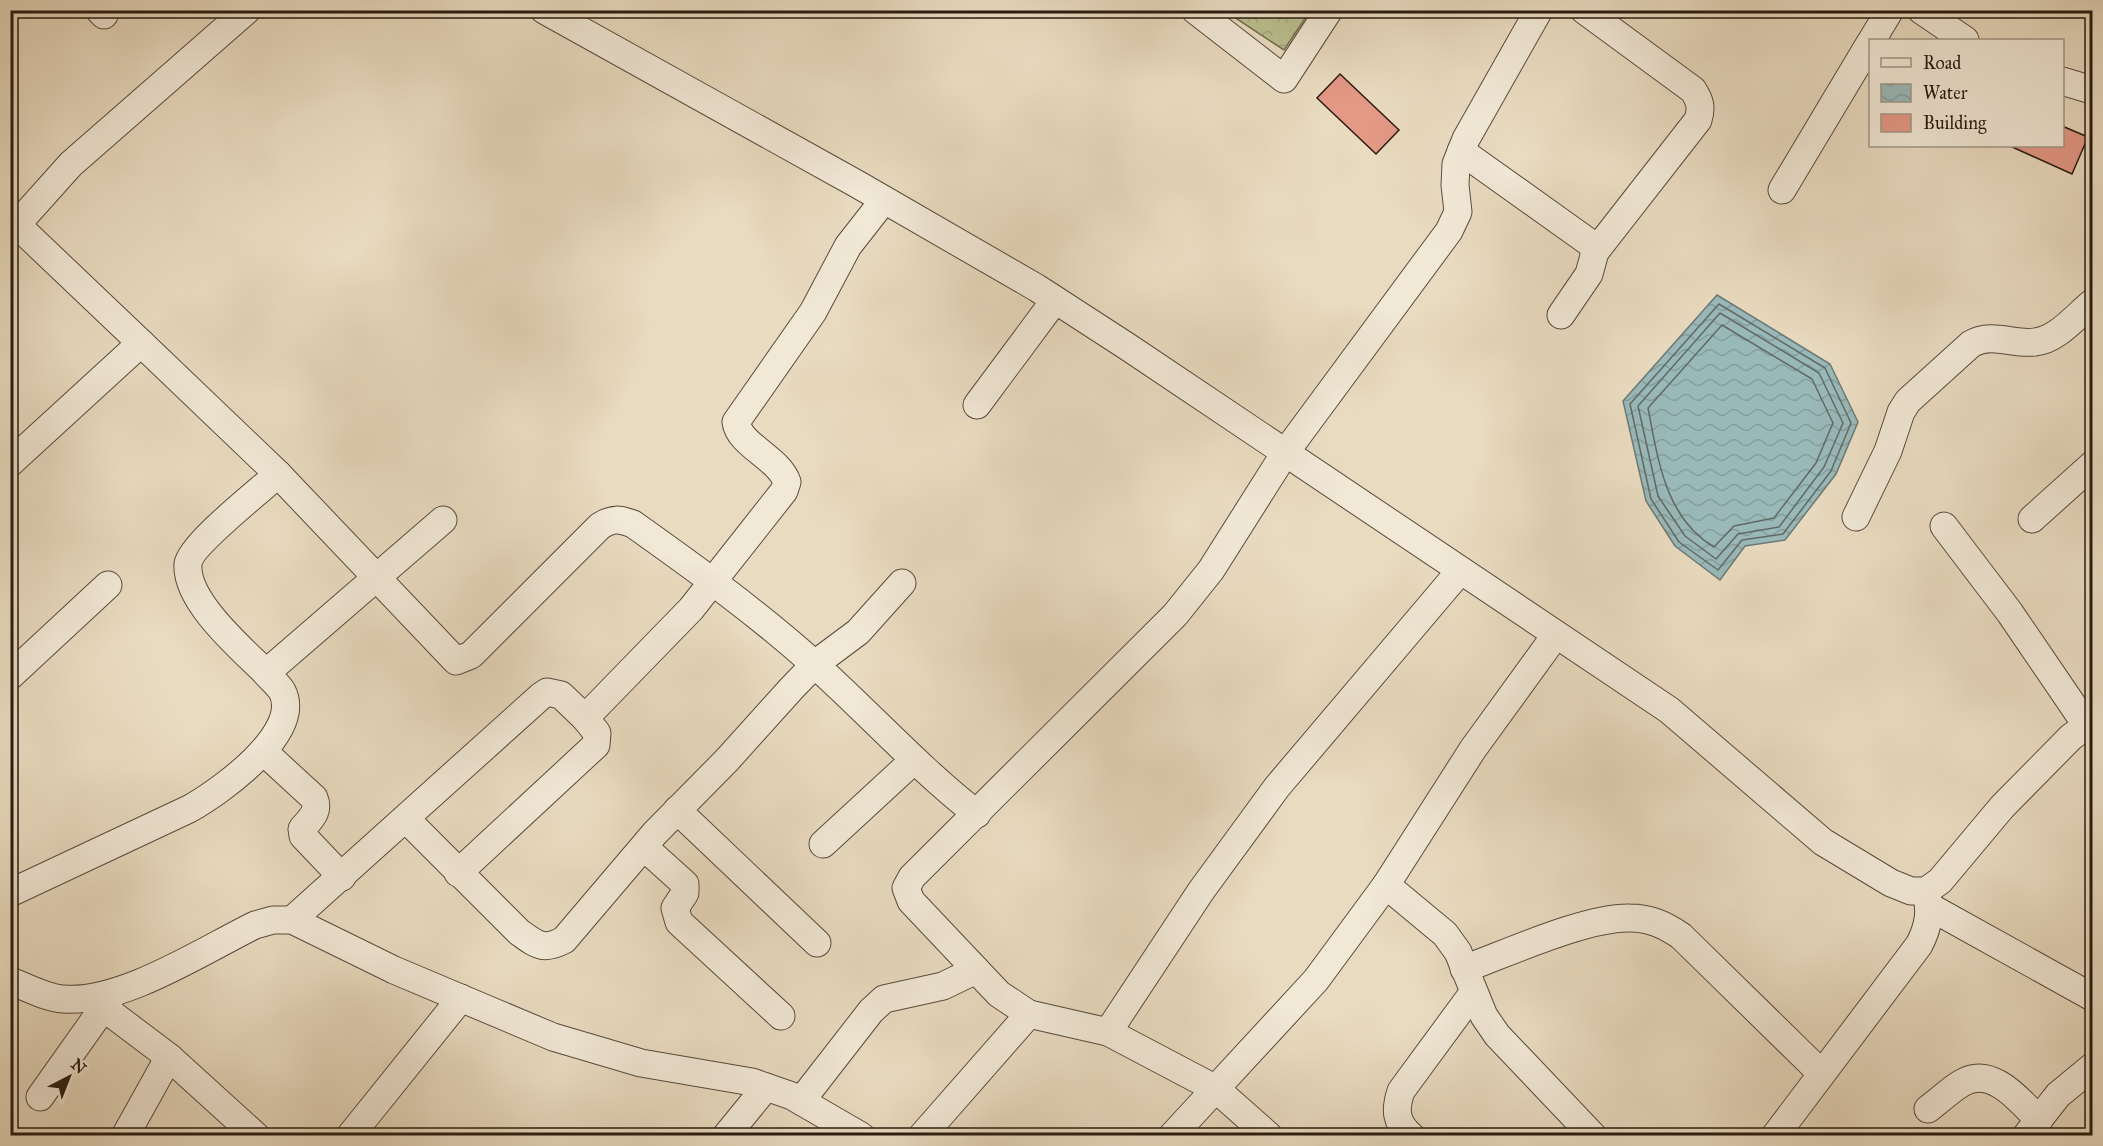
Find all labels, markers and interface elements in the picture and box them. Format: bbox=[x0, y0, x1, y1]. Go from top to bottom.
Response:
legend bbox=[1869, 39, 2064, 147]
text: Road bbox=[1923, 52, 1961, 74]
text: Water bbox=[1923, 82, 1968, 104]
text: Building bbox=[1923, 112, 1987, 135]
north arrow bbox=[39, 1047, 99, 1107]
text: N bbox=[67, 1055, 90, 1078]

